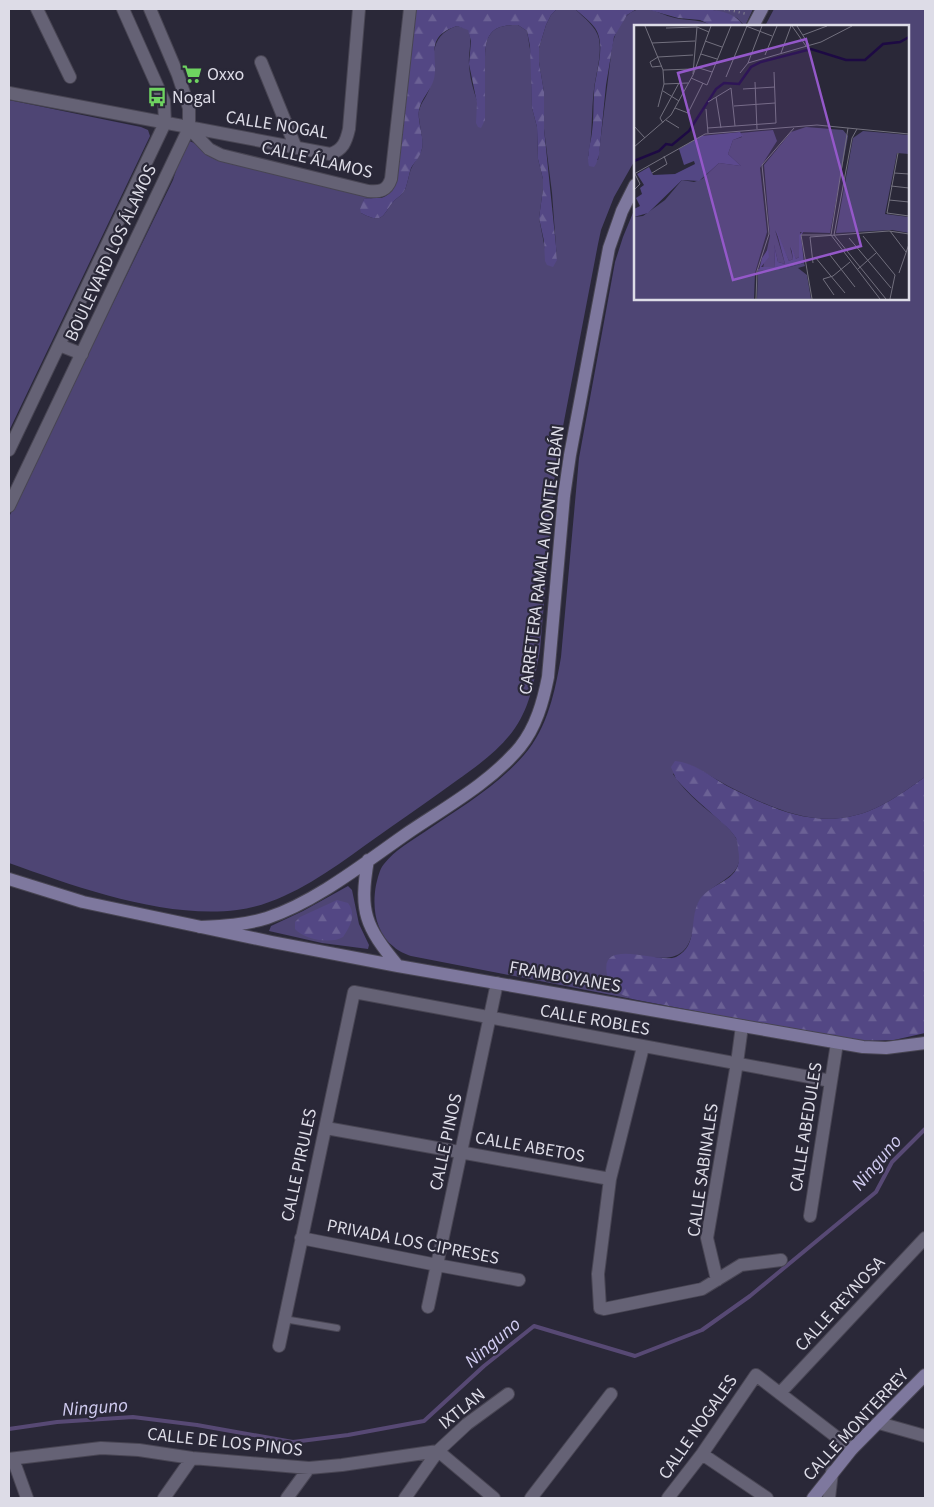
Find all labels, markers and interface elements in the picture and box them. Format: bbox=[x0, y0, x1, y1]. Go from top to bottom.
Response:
inset map bbox=[634, 25, 909, 300]
place label: Oxxo bbox=[207, 62, 244, 87]
supermarket icon: Oxxo bbox=[181, 63, 203, 85]
place label: Nogal bbox=[172, 85, 216, 110]
bus stop icon: Nogal bbox=[146, 86, 168, 108]
street label: CALLE NOGAL bbox=[224, 105, 330, 146]
street label: CALLE ÁLAMOS bbox=[259, 135, 375, 185]
street label: BOULEVARD LOS ÁLAMOS bbox=[59, 160, 163, 346]
street label: CARRETERA RAMAL A MONTE ALBÁN bbox=[513, 424, 571, 696]
street label: FRAMBOYANES bbox=[507, 955, 623, 999]
street label: CALLE ROBLES bbox=[538, 998, 652, 1042]
street label: CALLE ABEDULES bbox=[783, 1060, 829, 1194]
street label: CALLE PINOS bbox=[424, 1091, 468, 1193]
street label: CALLE SABINALES bbox=[681, 1102, 725, 1238]
street label: CALLE PIRULES bbox=[275, 1106, 323, 1224]
street label: CALLE ABETOS bbox=[473, 1125, 587, 1169]
water label: Ninguno bbox=[845, 1129, 909, 1197]
street label: PRIVADA LOS CIPRESES bbox=[325, 1213, 501, 1271]
street label: CALLE REYNOSA bbox=[789, 1251, 891, 1357]
water label: Ninguno bbox=[459, 1311, 527, 1375]
street label: CALLE MONTERREY bbox=[797, 1363, 915, 1487]
street label: CALLE NOGALES bbox=[653, 1369, 743, 1485]
street label: IXTLAN bbox=[433, 1382, 491, 1436]
water label: Ninguno bbox=[61, 1392, 129, 1424]
street label: CALLE DE LOS PINOS bbox=[146, 1421, 304, 1463]

